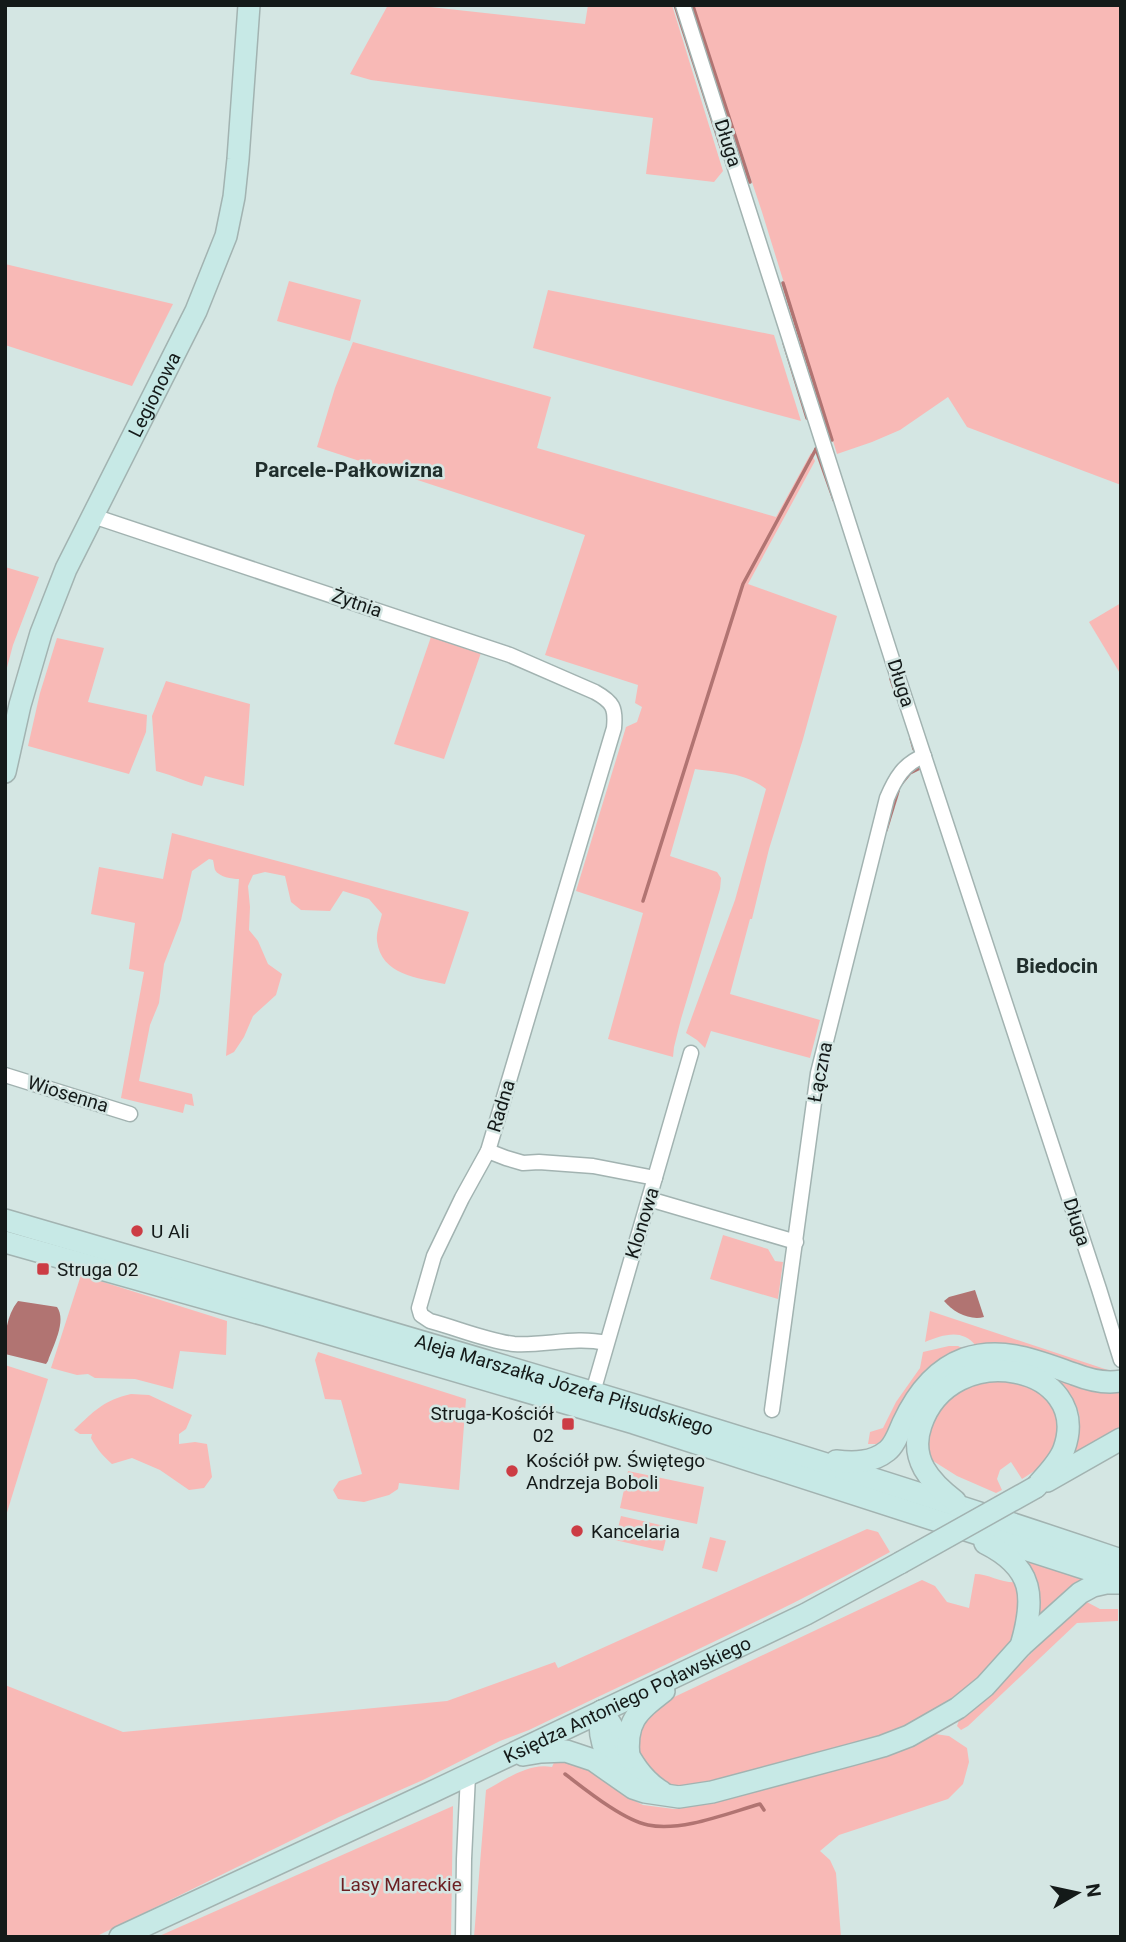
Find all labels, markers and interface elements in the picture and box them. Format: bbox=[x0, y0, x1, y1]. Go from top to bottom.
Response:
street label: Długa bbox=[709, 116, 747, 170]
street label: Legionowa bbox=[123, 348, 185, 441]
district label: Parcele-Pałkowizna bbox=[255, 458, 443, 482]
street label: Żytnia bbox=[329, 584, 385, 622]
street label: Długa bbox=[882, 656, 920, 710]
district label: Biedocin bbox=[1016, 954, 1098, 978]
street label: Łączna bbox=[803, 1040, 837, 1104]
street label: Wiosenna bbox=[25, 1071, 111, 1117]
street label: Radna bbox=[482, 1077, 520, 1135]
street label: Klonowa bbox=[620, 1185, 664, 1261]
street label: Długa bbox=[1058, 1195, 1096, 1249]
place label: U Ali bbox=[151, 1220, 190, 1243]
marker: U Ali bbox=[129, 1223, 145, 1239]
place label: Struga 02 bbox=[57, 1258, 138, 1281]
marker: Struga 02 bbox=[35, 1261, 51, 1277]
street label: Aleja Marszałka Józefa Piłsudskiego bbox=[413, 1329, 716, 1440]
place label: Struga-Kościół 02 bbox=[430, 1402, 554, 1447]
marker: Struga-Kościół 02 bbox=[560, 1416, 576, 1432]
place label: Kościół pw. Świętego Andrzeja Boboli bbox=[526, 1449, 705, 1494]
marker: Kościół pw. Świętego Andrzeja Boboli bbox=[504, 1463, 520, 1479]
place label: Kancelaria bbox=[591, 1520, 680, 1543]
marker: Kancelaria bbox=[569, 1523, 585, 1539]
street label: Księdza Antoniego Poławskiego bbox=[500, 1631, 754, 1768]
north arrow bbox=[1042, 1858, 1112, 1928]
park label: Lasy Mareckie bbox=[340, 1873, 462, 1896]
text: N bbox=[1081, 1882, 1106, 1899]

